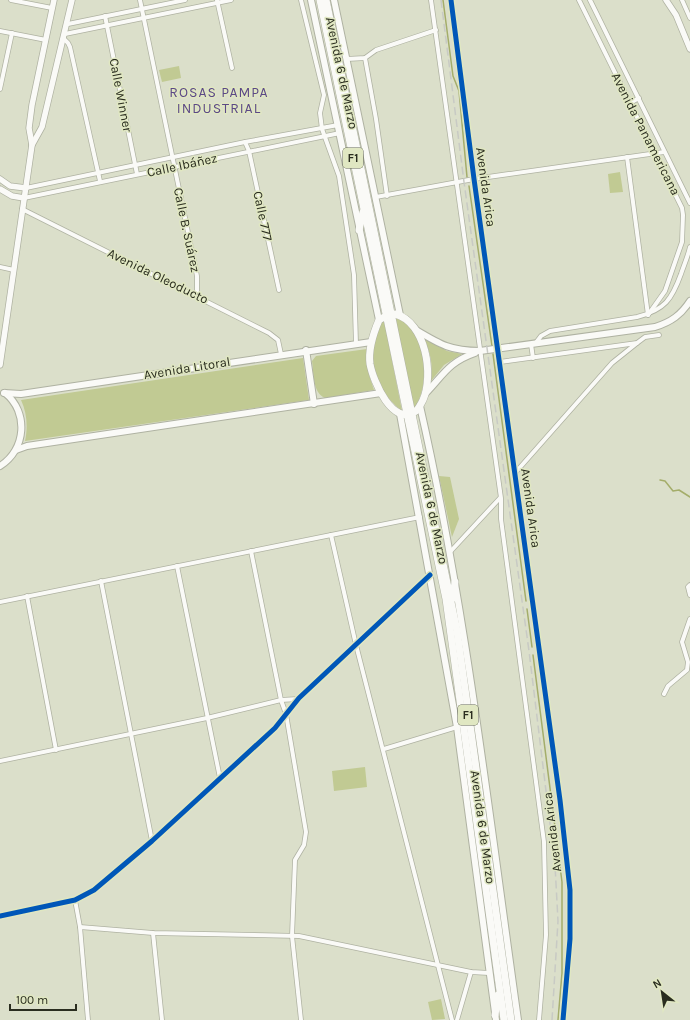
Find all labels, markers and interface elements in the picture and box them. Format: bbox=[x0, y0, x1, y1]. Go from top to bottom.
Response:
street label: Avenida 6 de Marzo bbox=[323, 16, 361, 130]
street label: Calle Winner bbox=[107, 57, 136, 133]
street label: Avenida Panamericana bbox=[609, 70, 683, 198]
district label: ROSAS PAMPA INDUSTRIAL bbox=[169, 84, 269, 117]
street label: Avenida Arica bbox=[473, 146, 499, 228]
road number: F1 bbox=[343, 148, 363, 168]
street label: Calle Ibáñez bbox=[146, 150, 218, 180]
street label: Calle B. Suárez bbox=[171, 186, 203, 274]
street label: Calle 777 bbox=[250, 190, 276, 242]
street label: Avenida Oleoducto bbox=[105, 245, 211, 307]
street label: Avenida Litoral bbox=[143, 354, 231, 382]
street label: Avenida 6 de Marzo bbox=[413, 451, 451, 565]
street label: Avenida Arica bbox=[518, 467, 544, 549]
road number: F1 bbox=[458, 705, 478, 725]
street label: Avenida 6 de Marzo bbox=[468, 769, 498, 885]
street label: Avenida Arica bbox=[540, 791, 564, 873]
north arrow bbox=[642, 972, 682, 1012]
text: N bbox=[651, 976, 664, 991]
scale bar bbox=[10, 986, 76, 1012]
text: 100 m bbox=[16, 993, 48, 1007]

